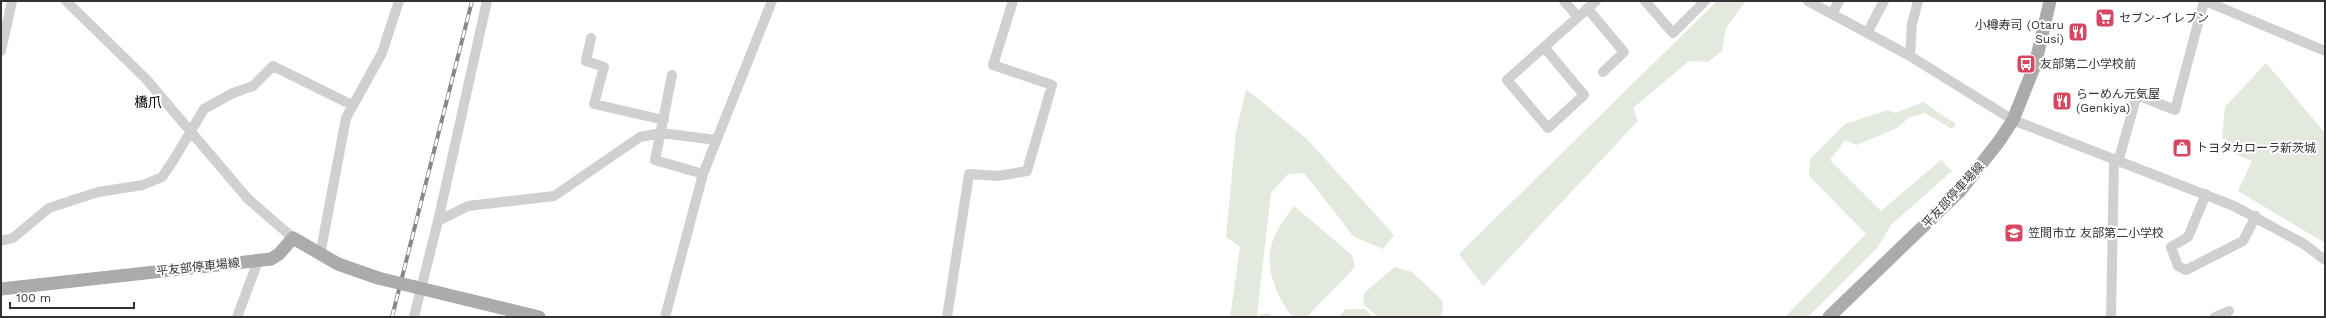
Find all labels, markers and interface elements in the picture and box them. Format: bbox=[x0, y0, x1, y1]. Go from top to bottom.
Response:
supermarket icon: セブン-イレブン bbox=[2094, 7, 2116, 29]
place label: セブン-イレブン bbox=[2119, 11, 2209, 25]
place label: 小樽寿司 (Otaru Susi) bbox=[1975, 18, 2064, 46]
restaurant icon: 小樽寿司 (Otaru Susi) bbox=[2067, 21, 2089, 43]
bus stop icon: 友部第二小学校前 bbox=[2015, 53, 2037, 75]
place label: 友部第二小学校前 bbox=[2040, 57, 2136, 71]
place label: らーめん元気屋 (Genkiya) bbox=[2076, 87, 2160, 115]
restaurant icon: らーめん元気屋 (Genkiya) bbox=[2051, 90, 2073, 112]
district label: 橋爪 bbox=[134, 94, 162, 110]
shop icon: トヨタカローラ新茨城 bbox=[2171, 137, 2193, 159]
place label: トヨタカローラ新茨城 bbox=[2196, 141, 2316, 155]
street label: 平友部停車場線 bbox=[1919, 160, 1987, 230]
school or university icon: 笠間市立 友部第二小学校 bbox=[2003, 222, 2025, 244]
place label: 笠間市立 友部第二小学校 bbox=[2028, 226, 2164, 240]
street label: 平友部停車場線 bbox=[155, 256, 241, 278]
scale bar bbox=[10, 284, 134, 310]
text: 100 m bbox=[16, 291, 51, 305]

